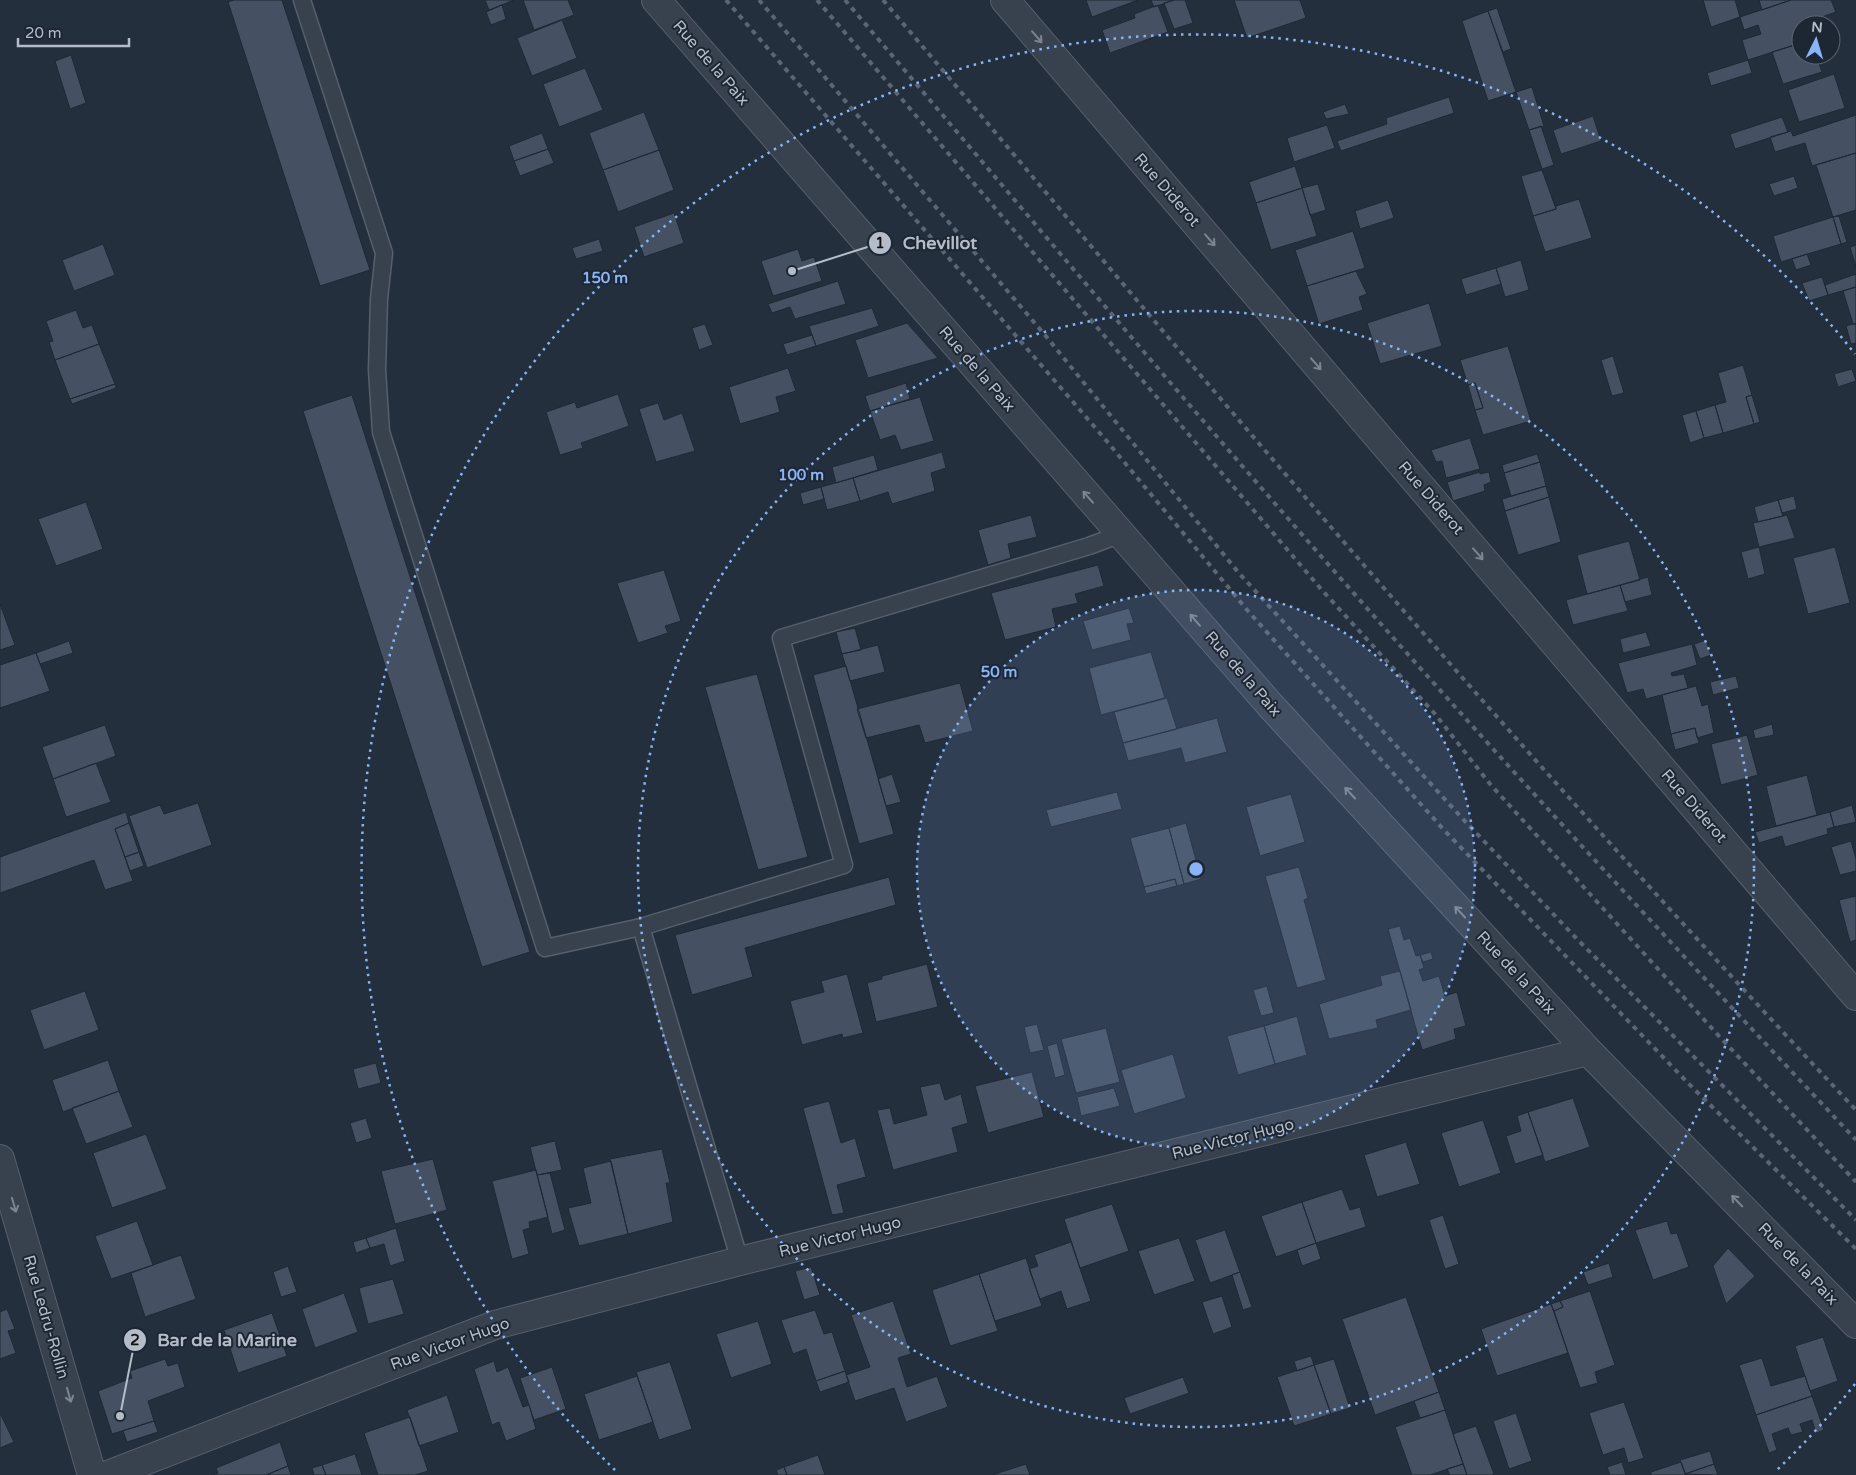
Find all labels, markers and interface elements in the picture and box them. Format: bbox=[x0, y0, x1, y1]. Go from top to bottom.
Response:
scale bar bbox=[18, 15, 129, 47]
north arrow bbox=[1791, 15, 1841, 65]
street label: Rue de la Paix bbox=[668, 16, 754, 110]
text: N bbox=[1811, 19, 1823, 37]
text: 20 m bbox=[25, 24, 62, 42]
one-way arrow bbox=[1031, 30, 1042, 43]
street label: Rue Diderot bbox=[1130, 149, 1204, 231]
callout: Chevillot bbox=[868, 226, 987, 259]
text: Chevillot bbox=[903, 232, 977, 254]
text: 1 bbox=[875, 234, 885, 252]
one-way arrow bbox=[1205, 234, 1216, 247]
text: 150 m bbox=[582, 269, 628, 287]
street label: Rue de la Paix bbox=[934, 322, 1020, 416]
one-way arrow bbox=[1310, 357, 1321, 370]
street label: Rue Diderot bbox=[1394, 457, 1468, 539]
text: 100 m bbox=[778, 466, 824, 484]
one-way arrow bbox=[1083, 491, 1094, 504]
one-way arrow bbox=[1473, 547, 1484, 560]
one-way arrow bbox=[1190, 613, 1201, 626]
street label: Rue de la Paix bbox=[1200, 627, 1286, 721]
text: 50 m bbox=[981, 663, 1017, 681]
street label: Rue Diderot bbox=[1657, 765, 1731, 847]
one-way arrow bbox=[1345, 786, 1356, 799]
centre of rings bbox=[1187, 860, 1205, 878]
one-way arrow bbox=[1455, 906, 1466, 919]
street label: Rue de la Paix bbox=[1472, 927, 1560, 1019]
street label: Rue Victor Hugo bbox=[1170, 1114, 1296, 1164]
one-way arrow bbox=[1731, 1195, 1743, 1208]
one-way arrow bbox=[9, 1197, 19, 1213]
street label: Rue Victor Hugo bbox=[777, 1212, 903, 1262]
street label: Rue de la Paix bbox=[1754, 1219, 1842, 1309]
street label: Rue Ledru-Rollin bbox=[19, 1253, 73, 1381]
street label: Rue Victor Hugo bbox=[388, 1313, 512, 1375]
callout: Bar de la Marine bbox=[122, 1323, 307, 1356]
text: Bar de la Marine bbox=[157, 1329, 297, 1351]
text: 2 bbox=[130, 1331, 140, 1349]
one-way arrow bbox=[64, 1387, 74, 1403]

